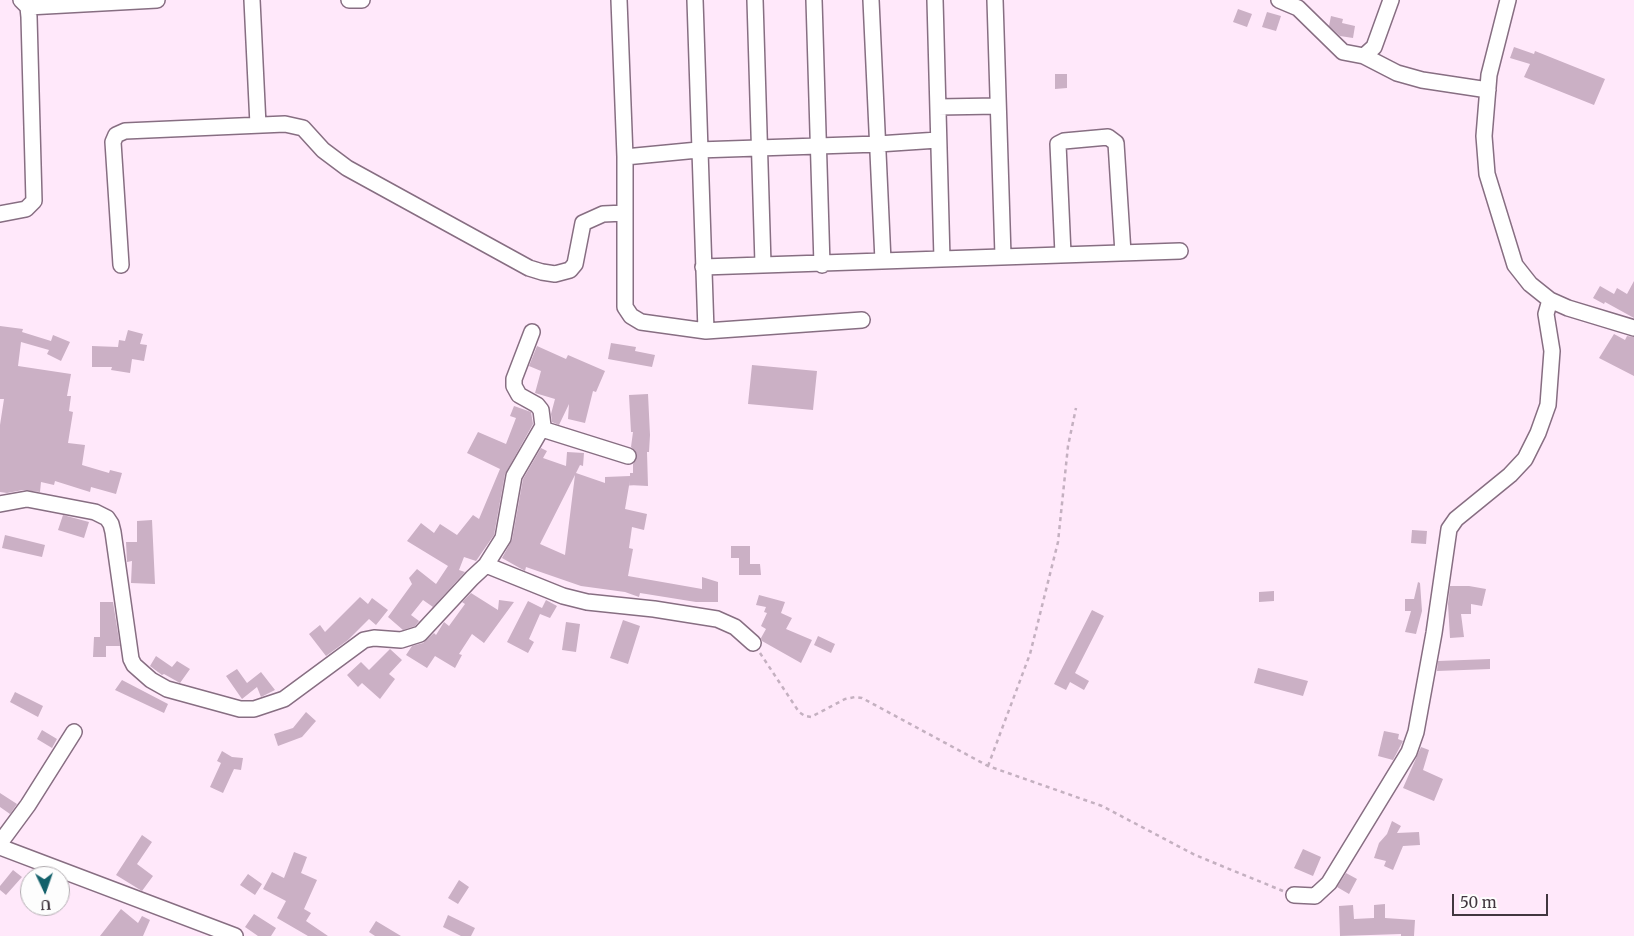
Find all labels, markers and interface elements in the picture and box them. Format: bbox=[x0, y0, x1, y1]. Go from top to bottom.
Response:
north arrow bbox=[20, 866, 70, 916]
scale bar bbox=[1454, 884, 1550, 916]
text: 50 m bbox=[1460, 893, 1497, 912]
text: U bbox=[40, 896, 51, 914]

